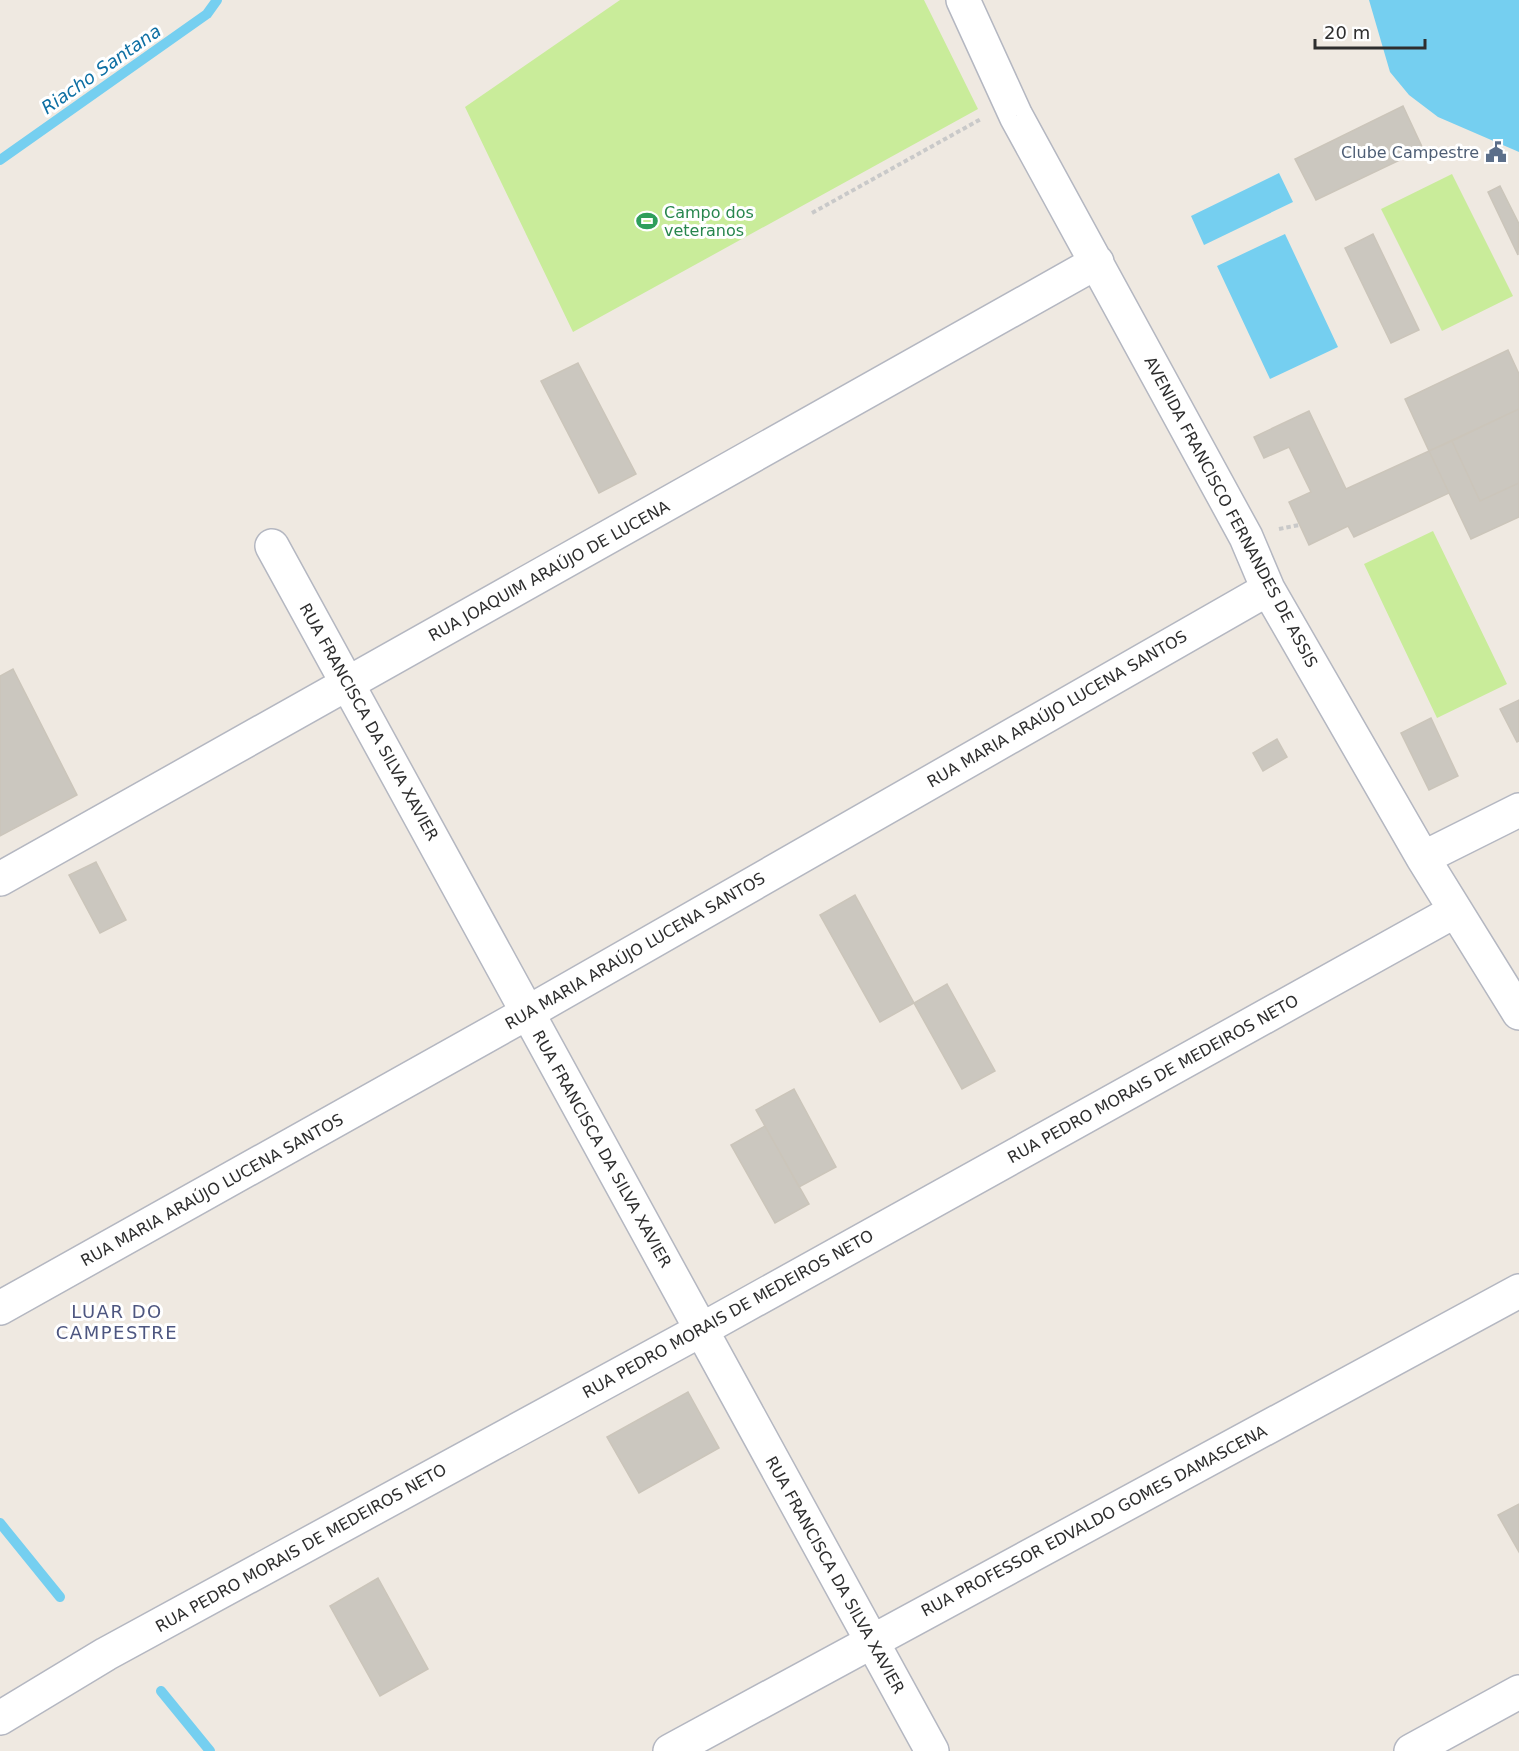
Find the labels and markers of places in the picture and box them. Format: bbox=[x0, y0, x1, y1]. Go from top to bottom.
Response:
public building icon: Clube Campestre bbox=[1484, 140, 1508, 164]
place label: Clube Campestre bbox=[1341, 143, 1479, 162]
place label: Campo dos veteranos bbox=[664, 203, 754, 240]
sports icon: Campo dos veteranos bbox=[635, 209, 659, 233]

